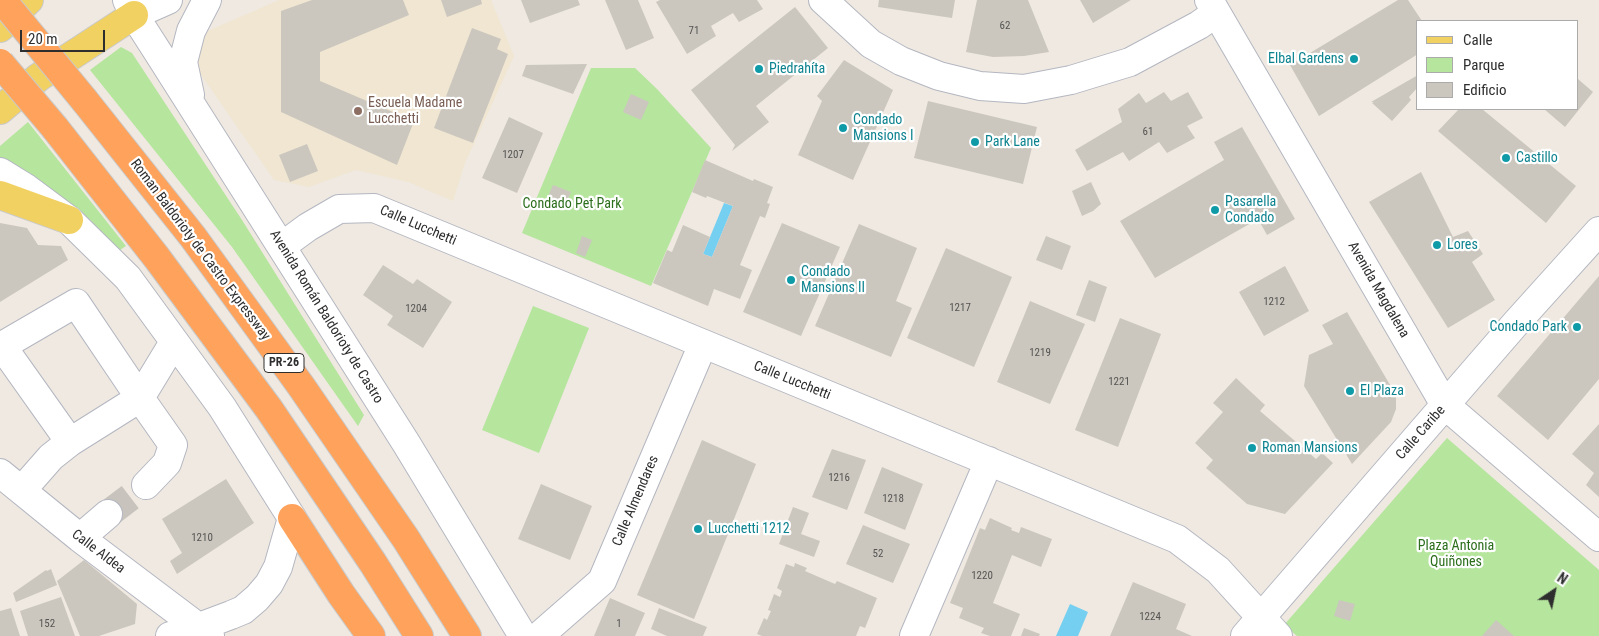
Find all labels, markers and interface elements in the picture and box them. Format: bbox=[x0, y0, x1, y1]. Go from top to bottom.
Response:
house number: 62 bbox=[1000, 19, 1010, 33]
scale bar bbox=[22, 20, 108, 52]
legend bbox=[1416, 20, 1579, 110]
house number: 71 bbox=[689, 24, 699, 38]
text: 20 m bbox=[28, 30, 58, 48]
text: Calle bbox=[1463, 31, 1493, 49]
place label: Elbal Gardens bbox=[1268, 51, 1344, 67]
marker: Elbal Gardens bbox=[1348, 53, 1360, 65]
text: Parque bbox=[1463, 56, 1505, 74]
place label: Piedrahíta bbox=[769, 61, 825, 77]
marker: Piedrahíta bbox=[753, 63, 765, 75]
text: Edificio bbox=[1463, 81, 1506, 99]
place label: Escuela Madame Lucchetti bbox=[368, 95, 462, 128]
marker: Escuela Madame Lucchetti bbox=[352, 105, 364, 117]
place label: Condado Mansions I bbox=[853, 112, 914, 144]
marker: Condado Mansions I bbox=[837, 122, 849, 134]
house number: 61 bbox=[1143, 125, 1153, 139]
place label: Park Lane bbox=[985, 134, 1040, 150]
marker: Park Lane bbox=[969, 136, 981, 148]
house number: 1207 bbox=[502, 148, 524, 162]
place label: Castillo bbox=[1516, 150, 1558, 166]
marker: Castillo bbox=[1500, 152, 1512, 164]
street label: Roman Baldorioty de Castro Expressway bbox=[126, 156, 274, 344]
place label: Pasarella Condado bbox=[1225, 194, 1276, 226]
park label: Condado Pet Park bbox=[522, 196, 622, 212]
street label: Calle Lucchetti bbox=[377, 202, 459, 250]
marker: Pasarella Condado bbox=[1209, 204, 1221, 216]
street label: Avenida Román Baldorioty de Castro bbox=[266, 227, 386, 407]
place label: Lores bbox=[1447, 237, 1478, 253]
street label: Avenida Magdalena bbox=[1344, 239, 1412, 341]
marker: Lores bbox=[1431, 239, 1443, 251]
place label: Condado Mansions II bbox=[801, 264, 865, 296]
marker: Condado Mansions II bbox=[785, 274, 797, 286]
house number: 1212 bbox=[1263, 295, 1285, 309]
house number: 1217 bbox=[949, 301, 971, 315]
house number: 1204 bbox=[405, 302, 427, 316]
place label: Condado Park bbox=[1489, 319, 1567, 335]
marker: Condado Park bbox=[1571, 321, 1583, 333]
house number: 1219 bbox=[1029, 346, 1051, 360]
road number: PR-26 bbox=[264, 353, 304, 372]
street label: Calle Lucchetti bbox=[751, 358, 833, 404]
house number: 1221 bbox=[1108, 375, 1130, 389]
place label: El Plaza bbox=[1360, 383, 1404, 399]
marker: El Plaza bbox=[1344, 385, 1356, 397]
street label: Calle Caribe bbox=[1393, 402, 1449, 464]
place label: Roman Mansions bbox=[1262, 440, 1358, 456]
marker: Roman Mansions bbox=[1246, 442, 1258, 454]
street label: Calle Almendares bbox=[609, 453, 663, 549]
house number: 1216 bbox=[828, 471, 850, 485]
house number: 1218 bbox=[882, 492, 904, 506]
place label: Lucchetti 1212 bbox=[708, 521, 790, 537]
marker: Lucchetti 1212 bbox=[692, 523, 704, 535]
street label: Calle Aldea bbox=[68, 527, 128, 577]
house number: 1210 bbox=[191, 531, 213, 545]
park label: Plaza Antonia Quiñones bbox=[1418, 538, 1494, 570]
house number: 52 bbox=[873, 547, 883, 561]
north arrow bbox=[1529, 566, 1579, 616]
house number: 1220 bbox=[971, 569, 993, 583]
text: N bbox=[1554, 570, 1570, 588]
house number: 1224 bbox=[1139, 610, 1161, 624]
house number: 152 bbox=[39, 617, 55, 631]
house number: 1 bbox=[616, 617, 622, 631]

